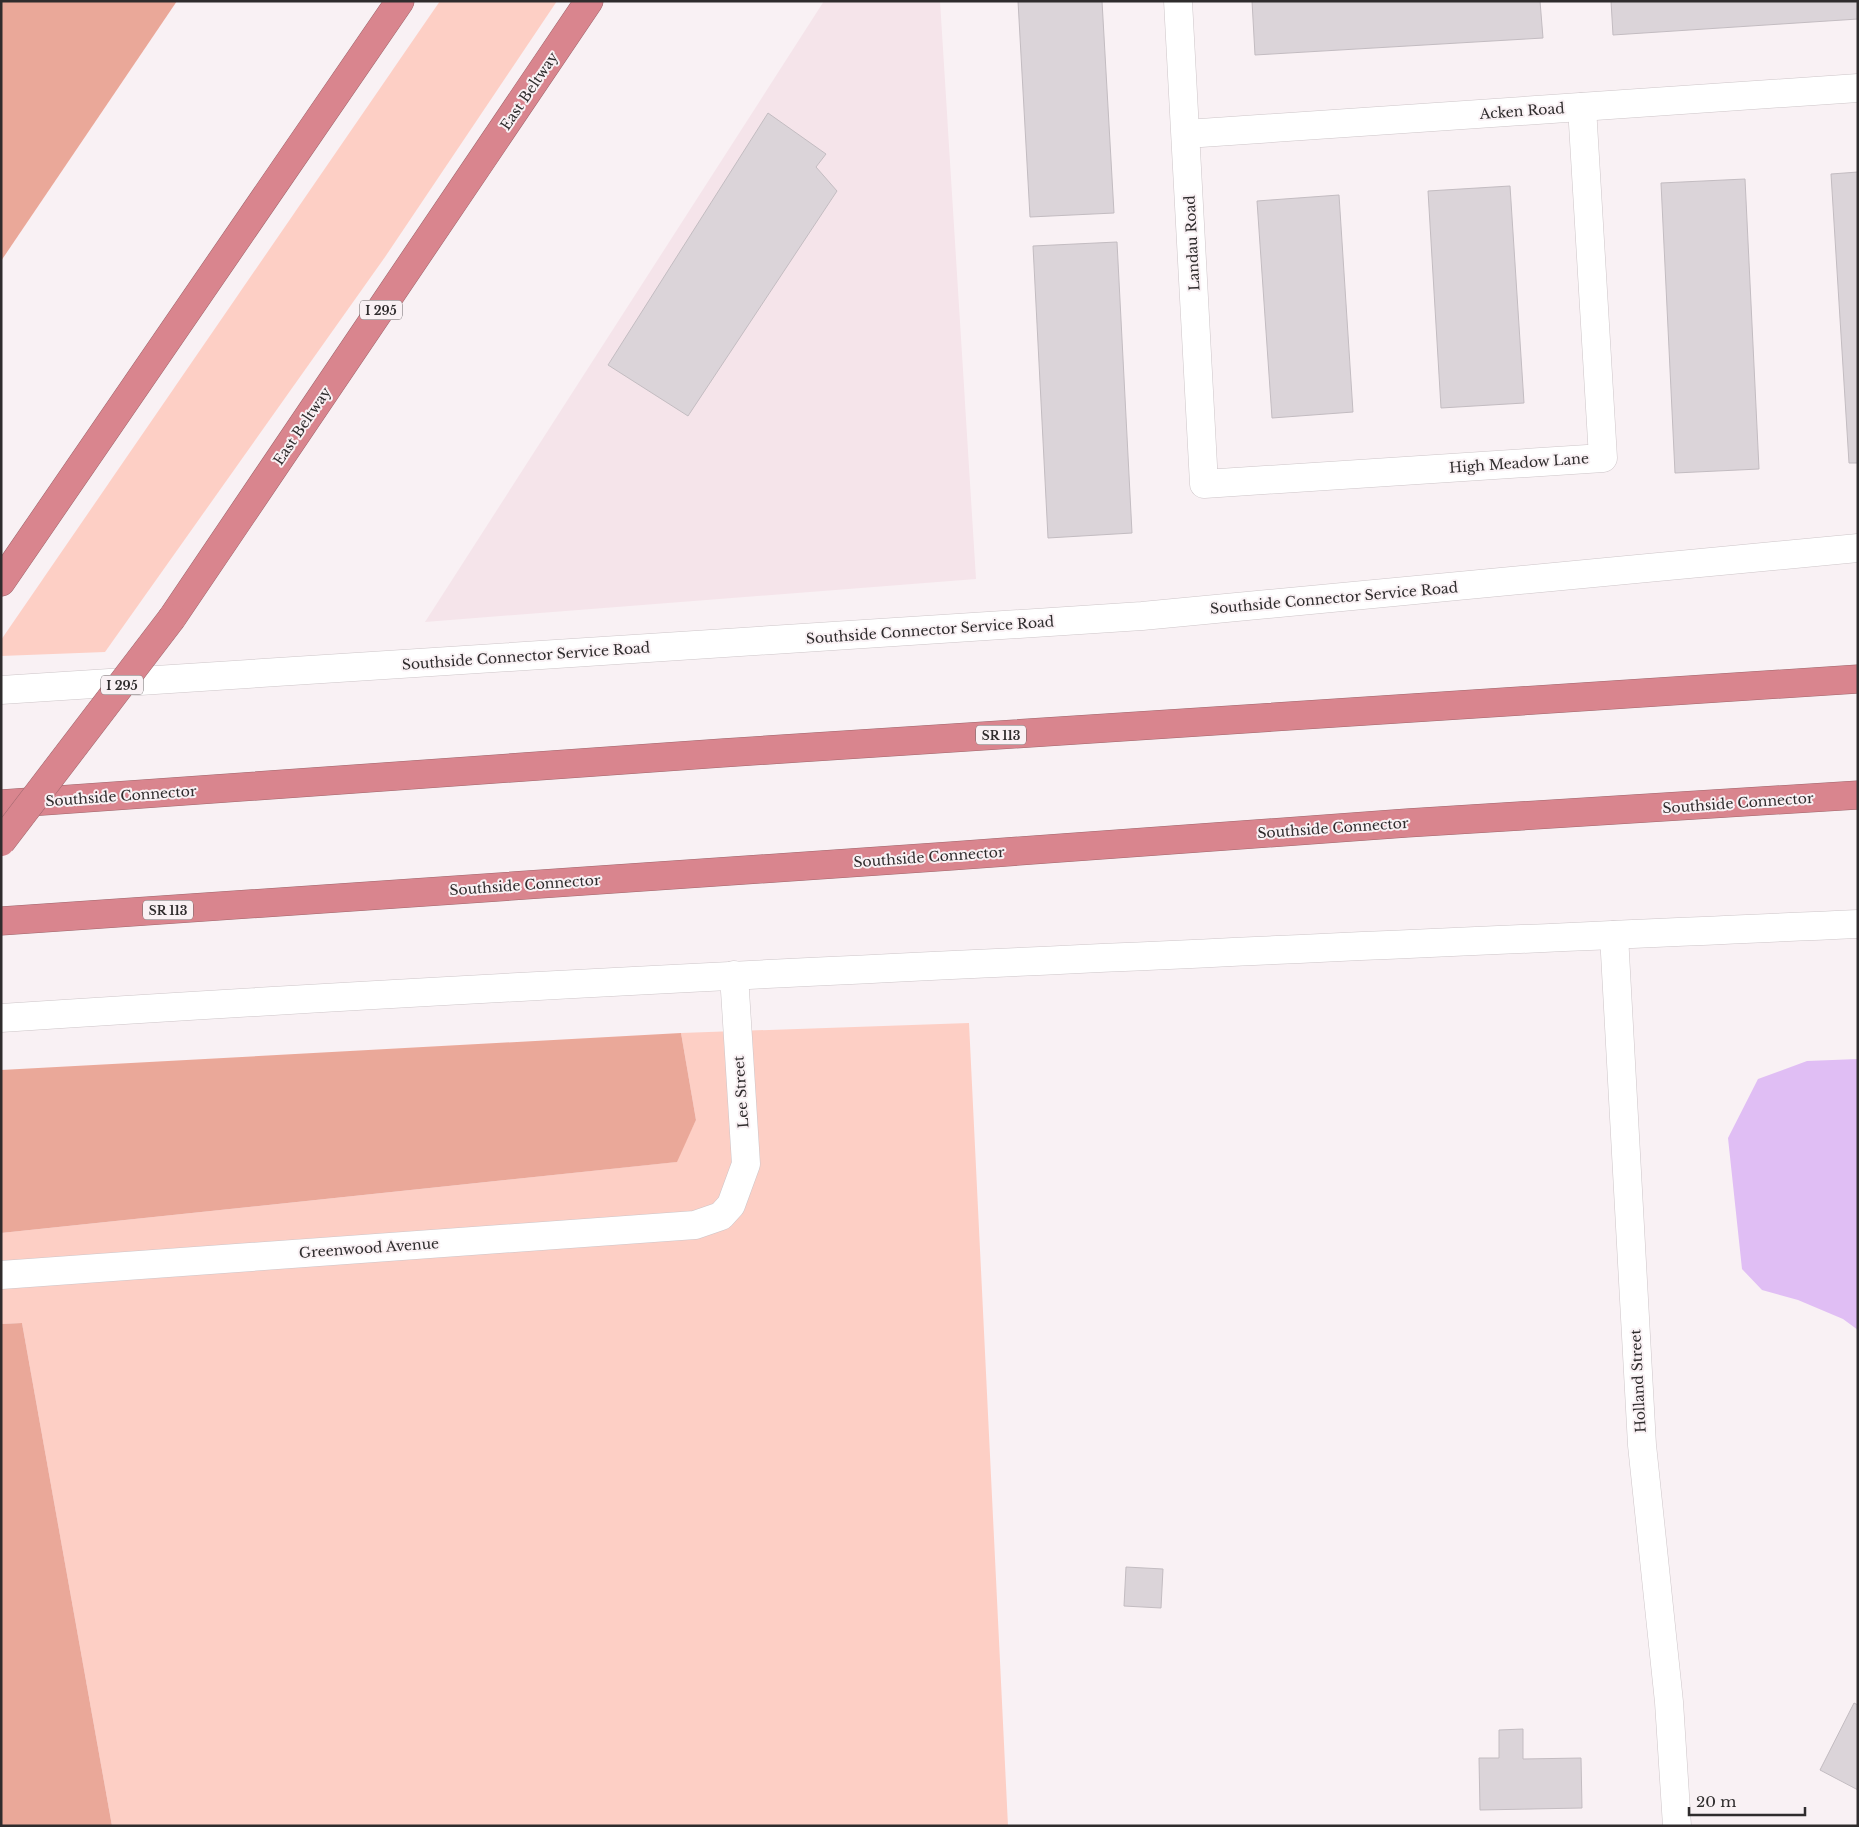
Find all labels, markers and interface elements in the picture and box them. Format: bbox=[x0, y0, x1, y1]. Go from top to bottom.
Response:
street label: East Beltway bbox=[496, 48, 562, 134]
street label: Acken Road bbox=[1478, 99, 1566, 123]
street label: Landau Road bbox=[1180, 194, 1203, 291]
road number: I 295 bbox=[360, 300, 402, 320]
street label: East Beltway bbox=[269, 383, 335, 469]
street label: High Meadow Lane bbox=[1449, 449, 1589, 477]
street label: Southside Connector Service Road bbox=[1209, 578, 1459, 618]
street label: Southside Connector Service Road bbox=[805, 612, 1055, 648]
street label: Southside Connector Service Road bbox=[401, 638, 651, 674]
road number: I 295 bbox=[101, 676, 143, 694]
road number: SR 113 bbox=[976, 726, 1026, 744]
street label: Southside Connector bbox=[45, 782, 197, 810]
street label: Southside Connector bbox=[1662, 789, 1814, 817]
street label: Southside Connector bbox=[1257, 814, 1409, 842]
street label: Southside Connector bbox=[853, 843, 1005, 871]
street label: Southside Connector bbox=[449, 871, 601, 899]
road number: SR 113 bbox=[143, 900, 193, 920]
street label: Lee Street bbox=[729, 1055, 753, 1129]
street label: Greenwood Avenue bbox=[298, 1234, 440, 1262]
street label: Holland Street bbox=[1626, 1328, 1650, 1433]
scale bar bbox=[1689, 1784, 1805, 1816]
text: 20 m bbox=[1696, 1792, 1736, 1811]

